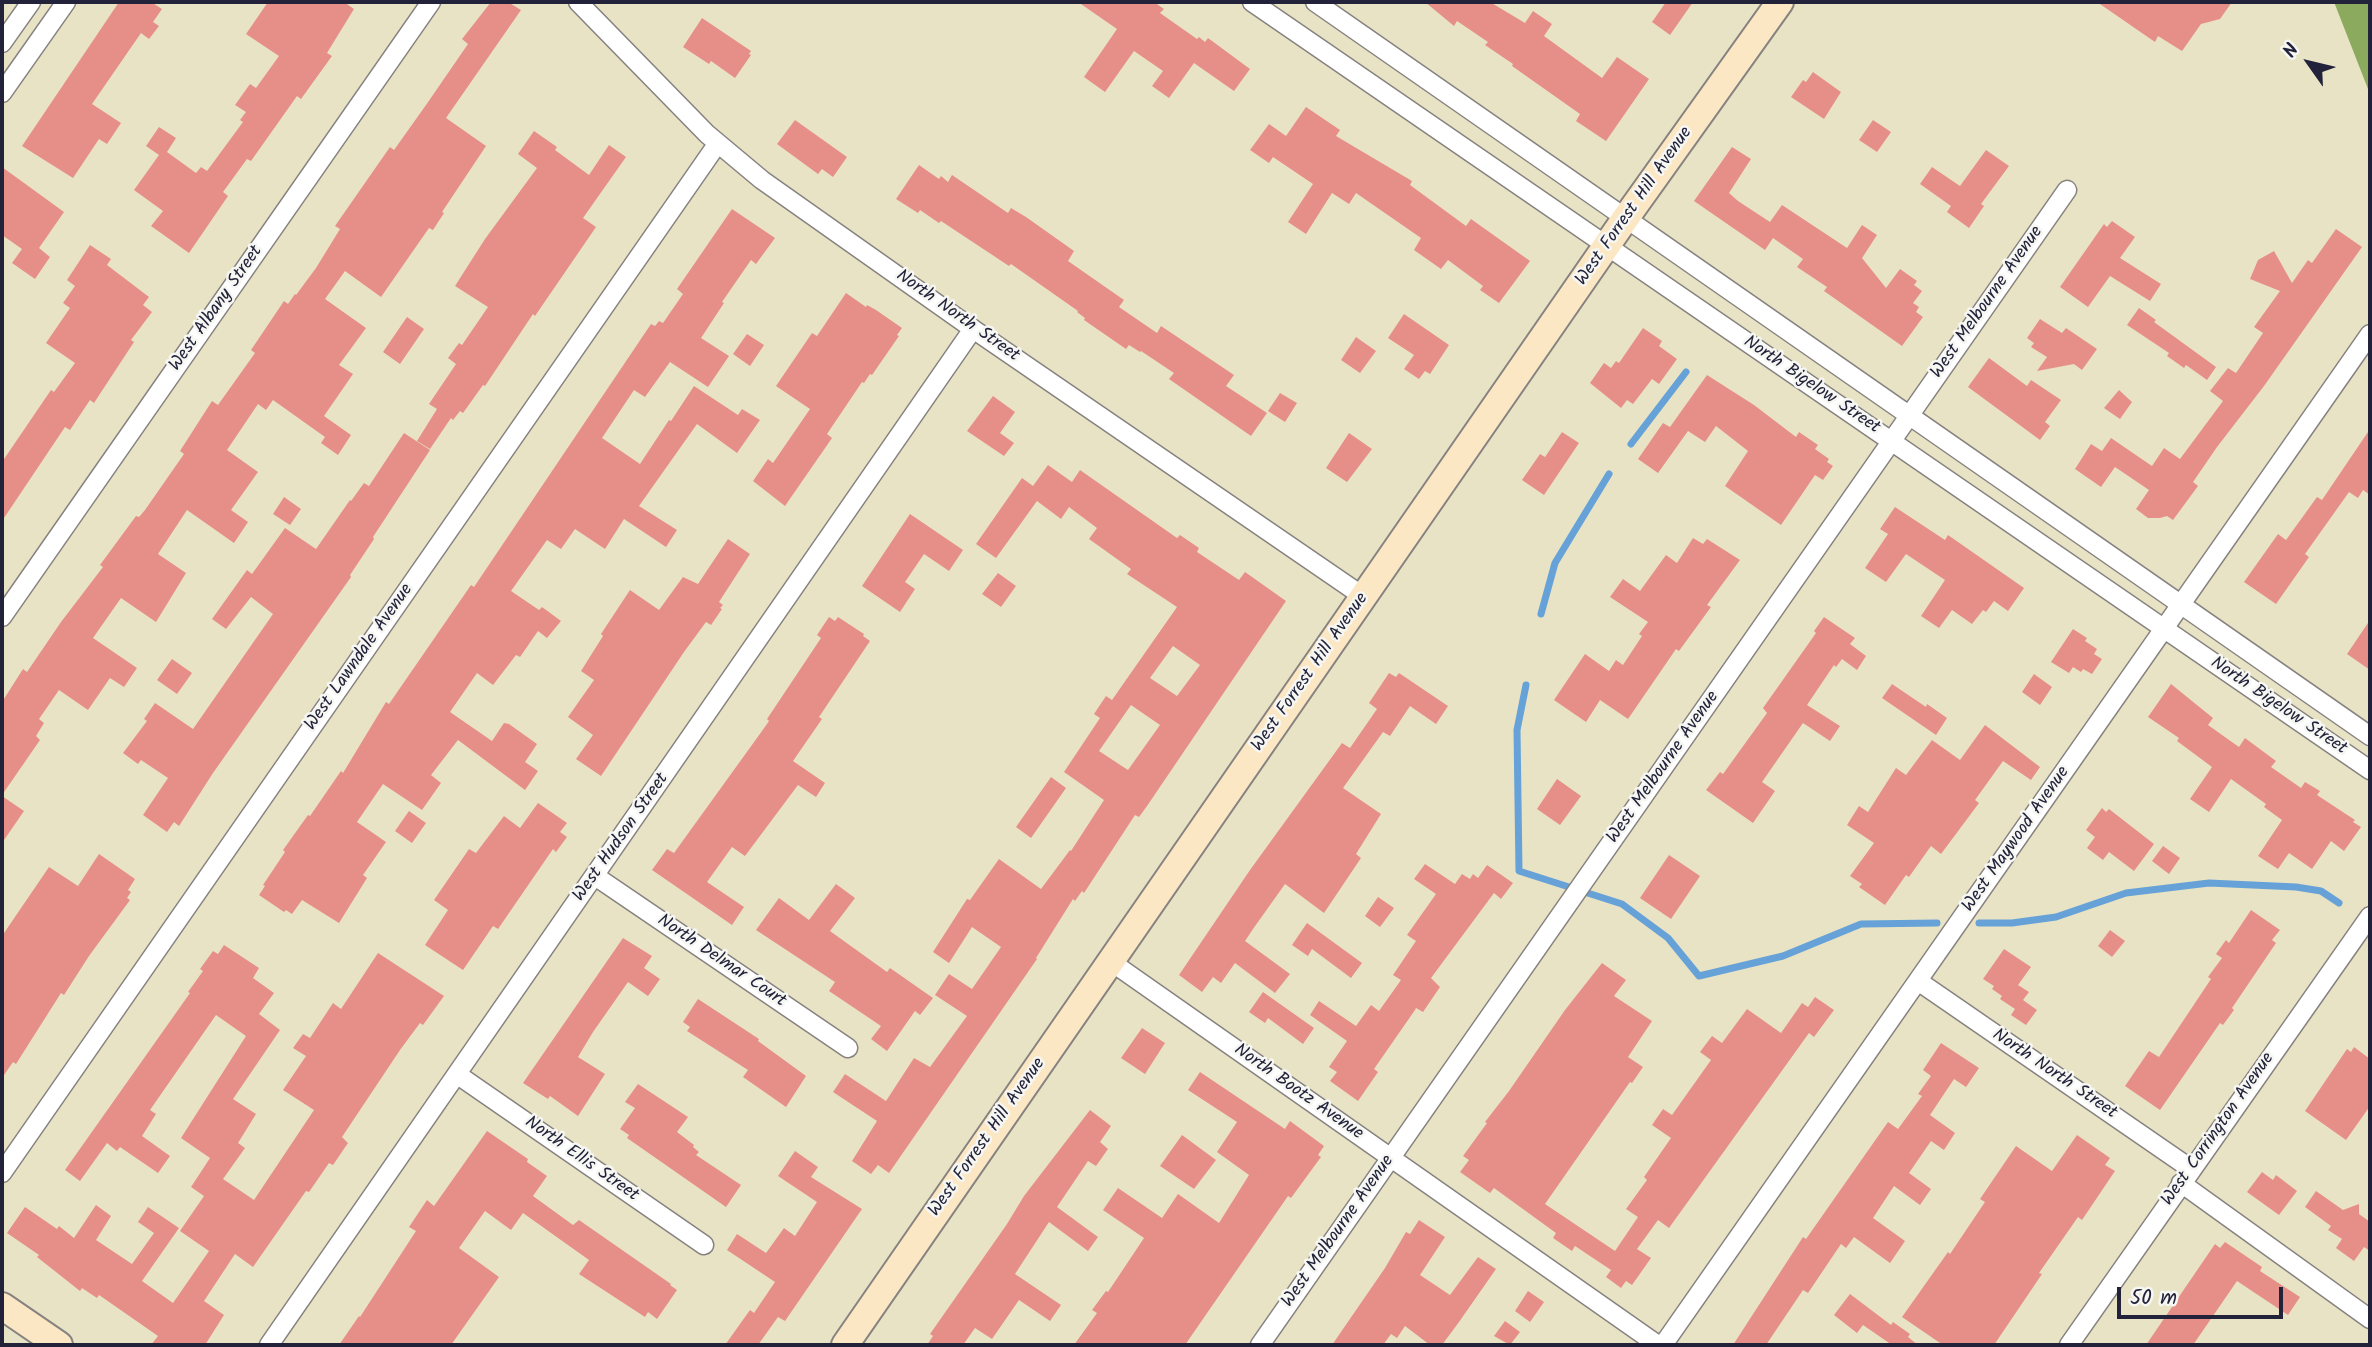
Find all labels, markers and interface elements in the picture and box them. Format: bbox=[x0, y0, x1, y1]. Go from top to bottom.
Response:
north arrow bbox=[2274, 28, 2344, 98]
text: N bbox=[2276, 38, 2307, 65]
street label: West Forrest Hill Avenue bbox=[1572, 123, 1698, 291]
street label: West Melbourne Avenue bbox=[1927, 223, 2049, 383]
street label: West Albany Street bbox=[166, 242, 268, 376]
street label: North North Street bbox=[891, 266, 1023, 368]
street label: North Bigelow Street bbox=[1739, 332, 1883, 440]
street label: West Lawndale Avenue bbox=[301, 580, 419, 736]
street label: West Forrest Hill Avenue bbox=[1248, 589, 1374, 757]
street label: North Bigelow Street bbox=[2206, 653, 2350, 761]
street label: West Melbourne Avenue bbox=[1603, 688, 1725, 848]
street label: West Maywood Avenue bbox=[1959, 763, 2075, 917]
street label: West Hudson Street bbox=[570, 770, 674, 906]
street label: North Delmar Court bbox=[652, 911, 790, 1013]
street label: North North Street bbox=[1987, 1025, 2121, 1125]
street label: North Bootz Avenue bbox=[1229, 1040, 1367, 1146]
street label: West Corrington Avenue bbox=[2158, 1049, 2280, 1211]
street label: West Forrest Hill Avenue bbox=[925, 1054, 1051, 1222]
street label: North Ellis Street bbox=[520, 1113, 642, 1207]
street label: West Melbourne Avenue bbox=[1278, 1152, 1400, 1312]
scale bar bbox=[2120, 1274, 2286, 1318]
text: 50 m bbox=[2130, 1282, 2177, 1315]

